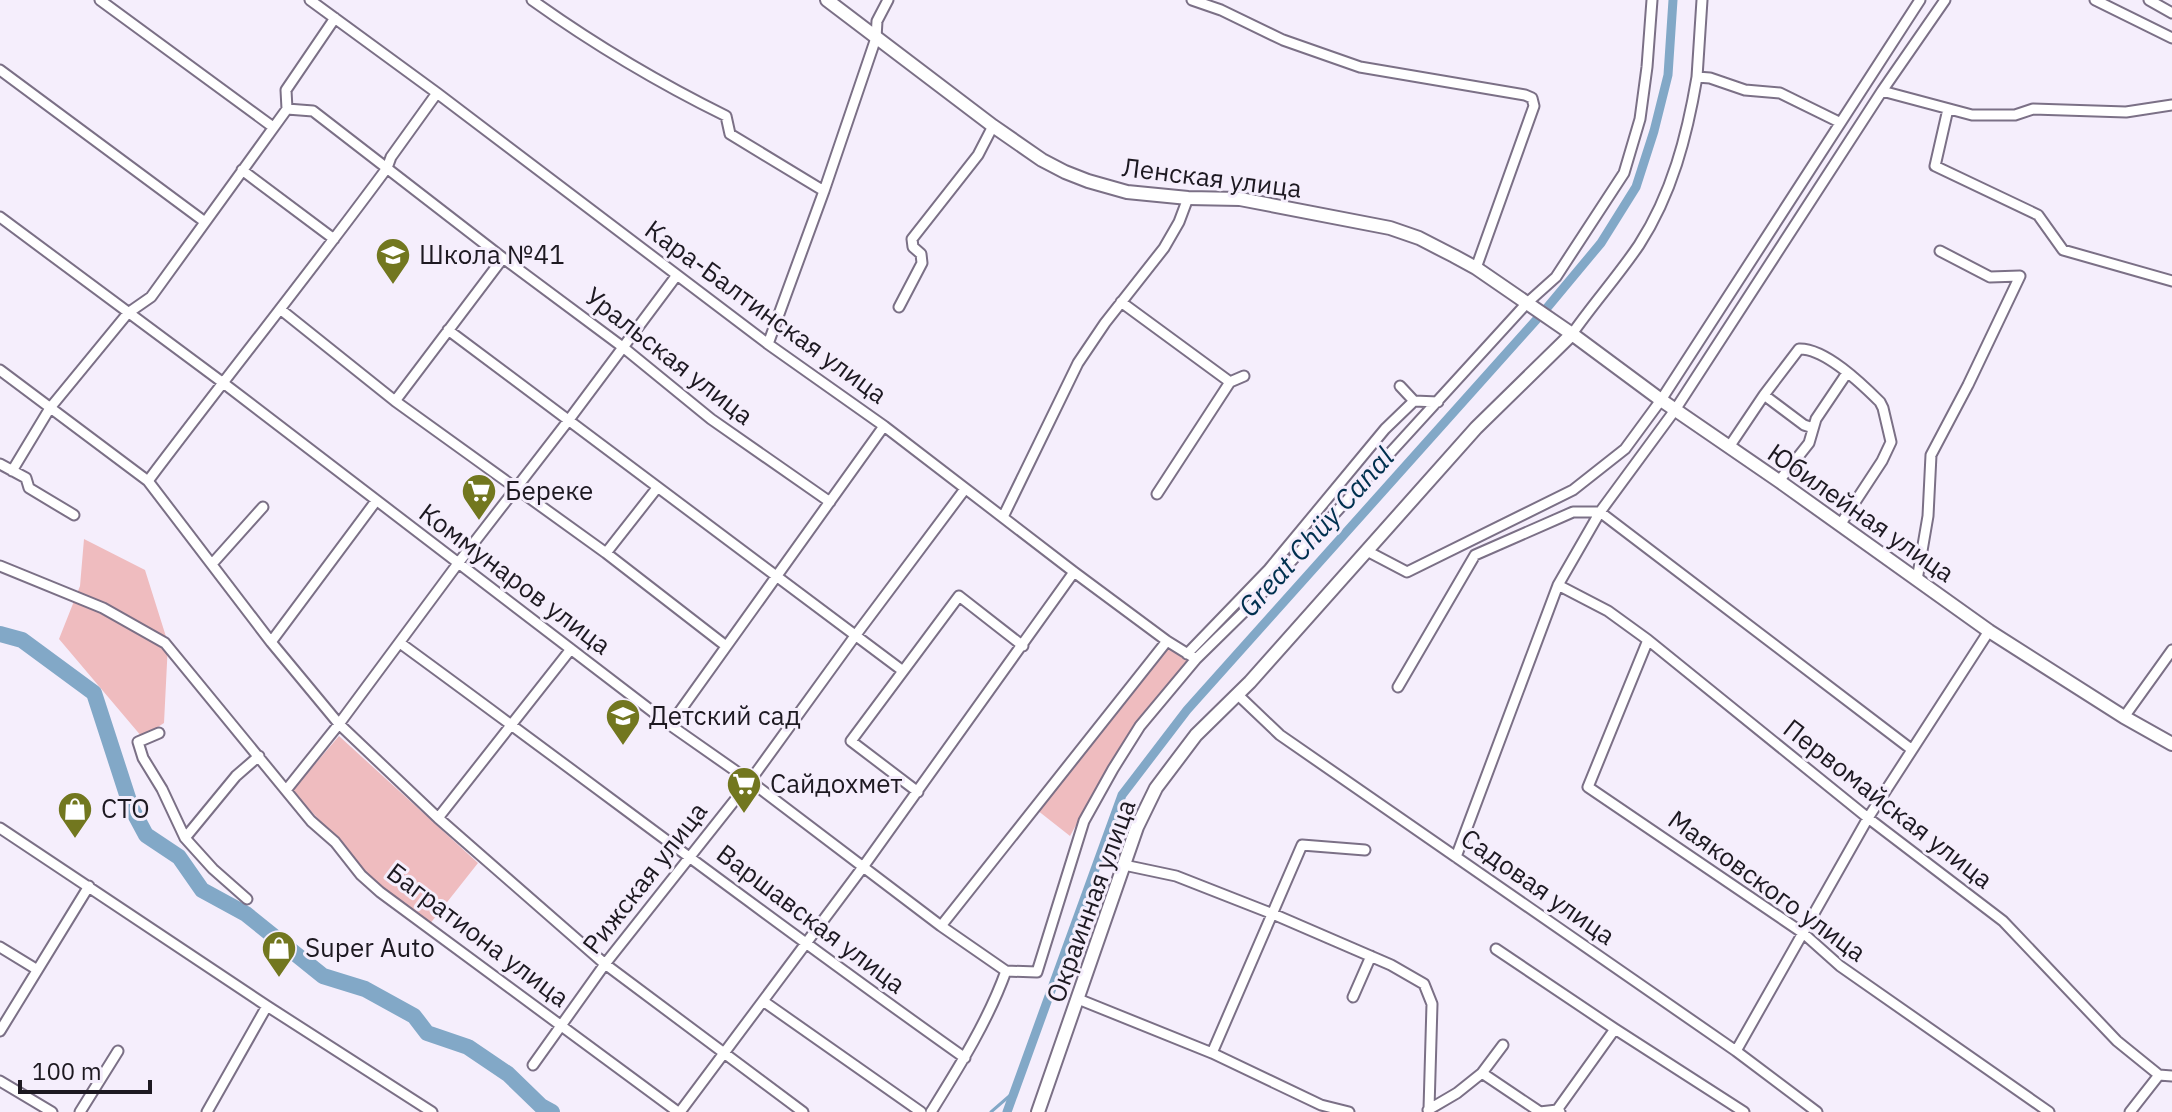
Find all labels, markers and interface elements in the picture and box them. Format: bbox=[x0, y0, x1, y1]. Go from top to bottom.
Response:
street label: Ленская улица bbox=[1121, 149, 1304, 205]
street label: Кара-Балтинская улица bbox=[639, 212, 895, 411]
school or university icon: Школа №41 bbox=[374, 236, 412, 286]
place label: Школа №41 bbox=[419, 237, 565, 271]
street label: Уральская улица bbox=[578, 279, 761, 432]
street label: Юбилейная улица bbox=[1762, 435, 1962, 589]
water label: Great Chüy Canal bbox=[1230, 439, 1402, 624]
supermarket icon: Береке bbox=[460, 472, 498, 522]
place label: Береке bbox=[505, 473, 593, 507]
street label: Коммунаров улица bbox=[413, 495, 618, 662]
school or university icon: Детский сад bbox=[604, 697, 642, 747]
place label: Детский сад bbox=[649, 698, 801, 732]
street label: Первомайская улица bbox=[1777, 711, 2000, 896]
supermarket icon: Сайдохмет bbox=[725, 765, 763, 815]
place label: Сайдохмет bbox=[770, 766, 903, 800]
shop icon: СТО bbox=[56, 790, 94, 840]
place label: СТО bbox=[101, 791, 150, 825]
street label: Рижская улица bbox=[574, 794, 714, 960]
street label: Окраинная улица bbox=[1038, 794, 1143, 1007]
street label: Маяковского улица bbox=[1662, 802, 1874, 969]
street label: Садовая улица bbox=[1455, 820, 1623, 952]
street label: Варшавская улица bbox=[710, 836, 913, 1000]
street label: Багратиона улица bbox=[381, 855, 577, 1014]
shop icon: Super Auto bbox=[260, 929, 298, 979]
place label: Super Auto bbox=[305, 930, 435, 964]
scale bar bbox=[20, 1044, 150, 1094]
text: 100 m bbox=[32, 1055, 102, 1087]

